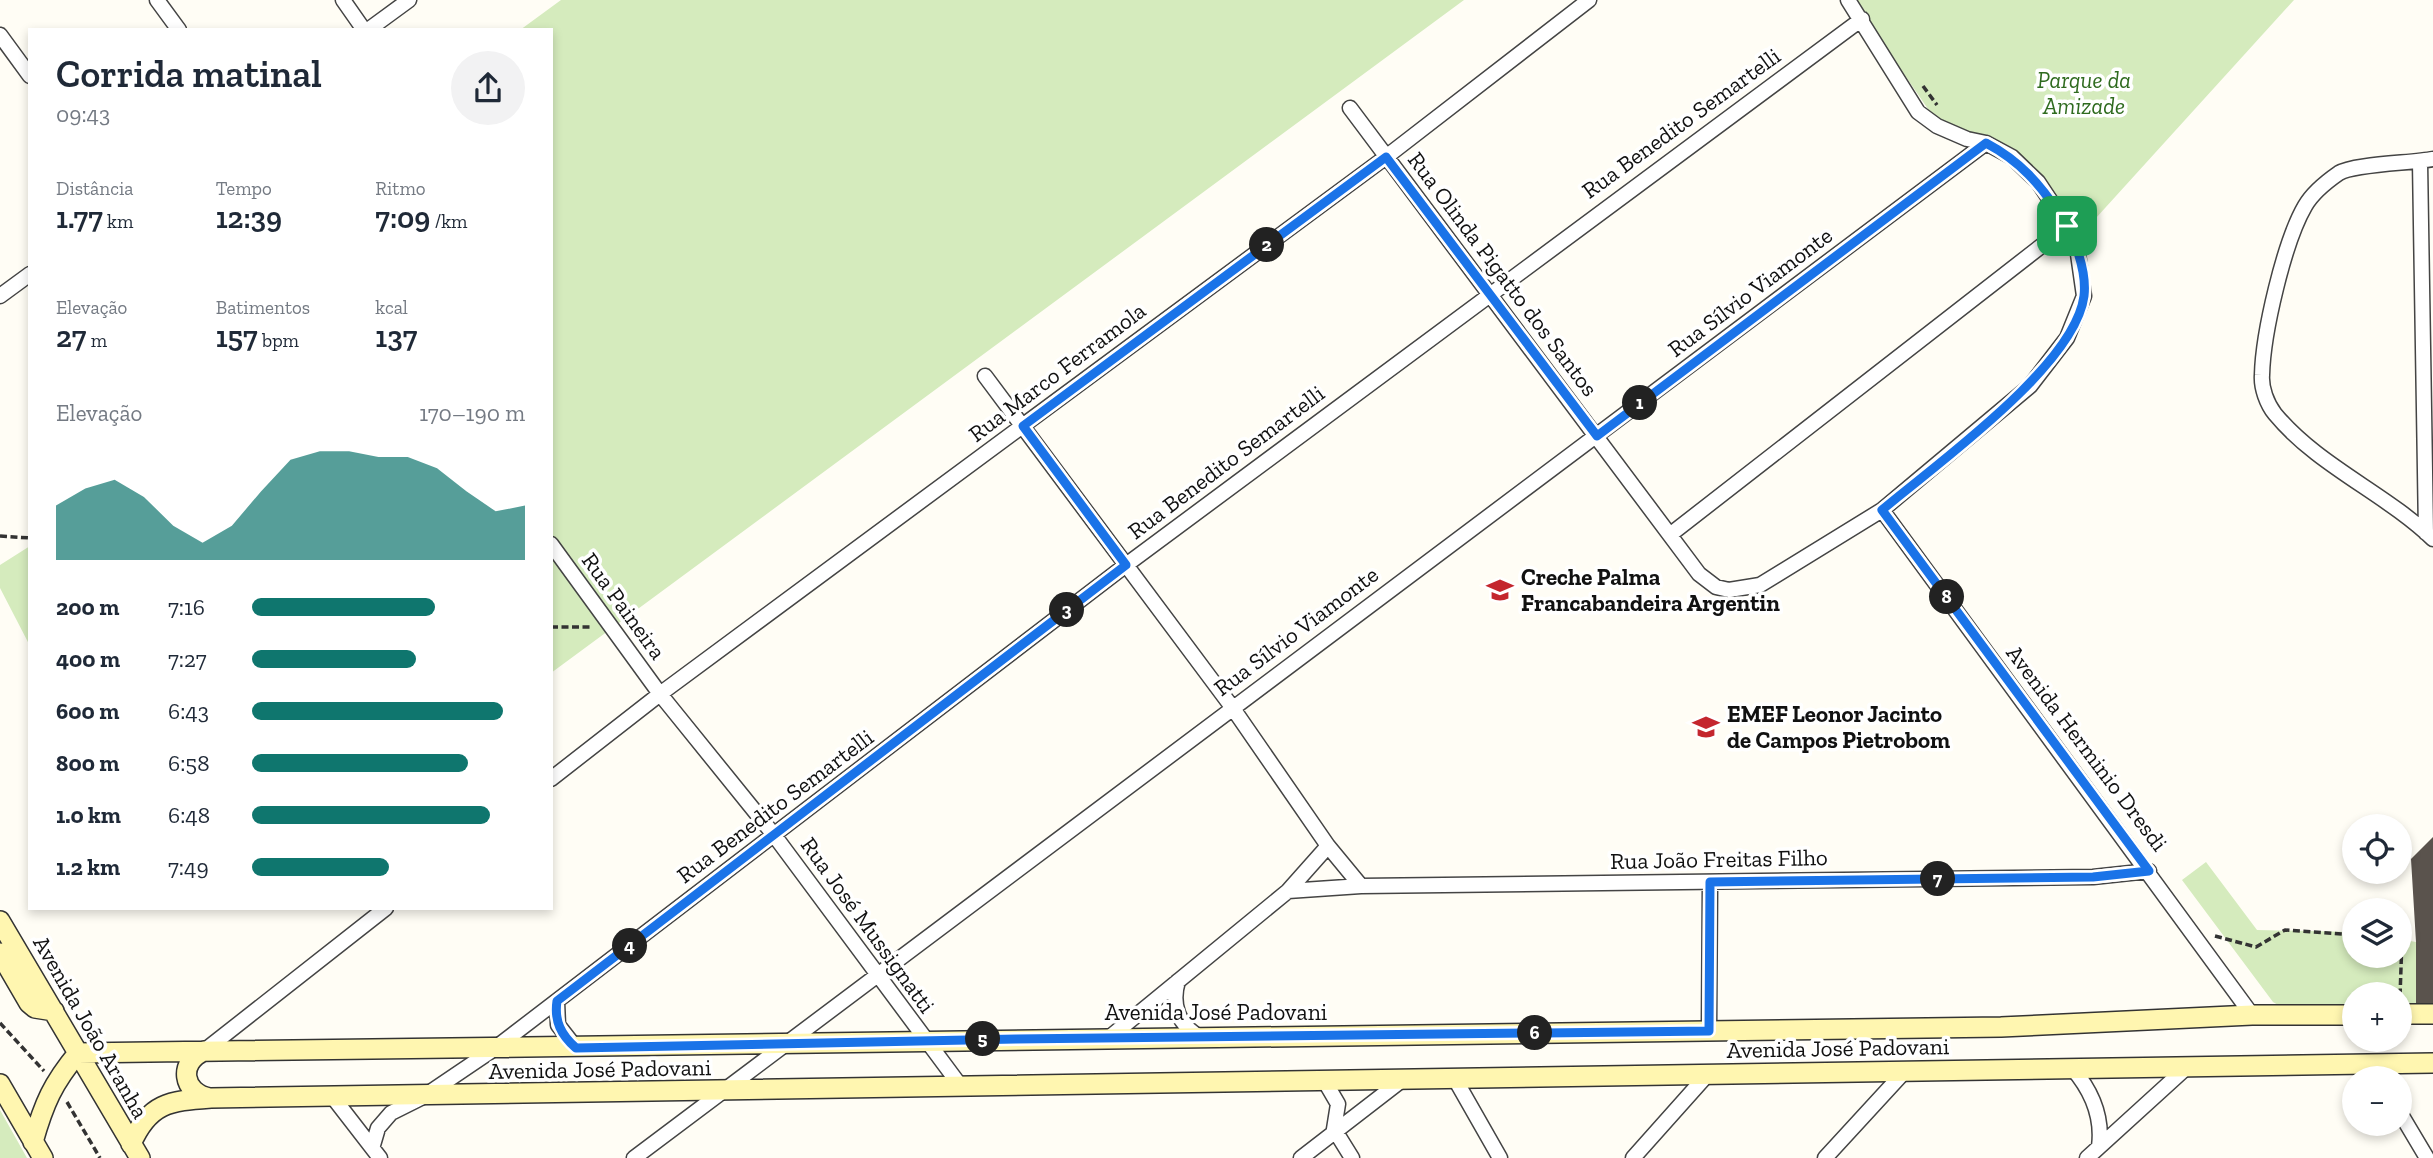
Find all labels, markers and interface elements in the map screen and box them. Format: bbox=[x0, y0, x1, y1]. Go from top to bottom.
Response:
street label: Rua Benedito Semartelli bbox=[1576, 42, 1786, 204]
text: Corrida matinal bbox=[56, 51, 322, 97]
button: share bbox=[451, 51, 525, 125]
park label: Parque da Amizade bbox=[2037, 66, 2131, 120]
text: 09:43 bbox=[56, 100, 110, 128]
street label: Rua Olinda Pigatto dos Santos bbox=[1402, 146, 1604, 402]
text: Distância bbox=[56, 177, 133, 200]
text: Tempo bbox=[216, 177, 272, 200]
text: Ritmo bbox=[375, 177, 426, 200]
pin bbox=[2037, 196, 2097, 256]
text: 1.77 bbox=[56, 200, 103, 236]
text: 12:39 bbox=[216, 200, 282, 236]
text: 7:09 bbox=[375, 200, 430, 236]
icon: arrive bbox=[2048, 207, 2086, 245]
text: km bbox=[103, 210, 133, 233]
text: /km bbox=[430, 210, 467, 233]
street label: Rua Sílvio Viamonte bbox=[1662, 221, 1838, 363]
pin: 2 bbox=[1250, 228, 1284, 262]
text: 2 bbox=[1261, 233, 1272, 256]
text: Elevação bbox=[56, 296, 127, 319]
text: Batimentos bbox=[216, 296, 310, 319]
text: kcal bbox=[375, 296, 408, 319]
street label: Rua Marco Ferramola bbox=[963, 296, 1151, 448]
text: 27 bbox=[56, 319, 86, 355]
text: 157 bbox=[216, 319, 258, 355]
text: 137 bbox=[375, 319, 417, 355]
text: m bbox=[86, 329, 107, 352]
text: bpm bbox=[258, 329, 299, 352]
street label: Rua Benedito Semartelli bbox=[1122, 379, 1330, 545]
pin: 1 bbox=[1622, 386, 1658, 420]
text: 1 bbox=[1636, 391, 1643, 414]
text: Elevação bbox=[56, 399, 142, 427]
text: 170–190 m bbox=[419, 399, 525, 427]
street label: Rua Paineira bbox=[576, 547, 672, 665]
street label: Rua Sílvio Viamonte bbox=[1208, 560, 1384, 702]
place label: Creche Palma Francabandeira Argentin bbox=[1521, 563, 1780, 617]
school or university icon: Creche Palma Francabandeira Argentin bbox=[1485, 575, 1515, 605]
pin: 8 bbox=[1930, 580, 1965, 614]
text: 8 bbox=[1941, 585, 1952, 608]
pin: 3 bbox=[1050, 592, 1084, 628]
text: 200 m bbox=[56, 593, 119, 621]
text: 7:16 bbox=[168, 593, 205, 621]
text: 3 bbox=[1061, 598, 1072, 621]
street label: Avenida Herminio Dresdi bbox=[2000, 640, 2174, 856]
text: 400 m bbox=[56, 645, 120, 673]
text: 7:27 bbox=[168, 645, 207, 673]
text: 600 m bbox=[56, 697, 119, 725]
text: 6:43 bbox=[168, 697, 209, 725]
place label: EMEF Leonor Jacinto de Campos Pietrobom bbox=[1727, 700, 1950, 754]
school or university icon: EMEF Leonor Jacinto de Campos Pietrobom bbox=[1691, 712, 1721, 742]
street label: Rua Benedito Semartelli bbox=[671, 723, 879, 889]
text: 800 m bbox=[56, 749, 119, 777]
text: 6:58 bbox=[168, 749, 210, 777]
text: 1.0 km bbox=[56, 801, 121, 829]
text: 6:48 bbox=[168, 801, 210, 829]
map controls bbox=[2342, 814, 2412, 1136]
button: locate bbox=[2342, 814, 2412, 884]
street label: Rua José Mussignatti bbox=[795, 832, 941, 1018]
street label: Rua João Freitas Filho bbox=[1610, 843, 1828, 875]
text: 1.2 km bbox=[56, 853, 120, 881]
text: 7:49 bbox=[168, 853, 209, 881]
pin: 7 bbox=[1920, 862, 1955, 896]
text: 7 bbox=[1933, 867, 1942, 890]
button: layers bbox=[2342, 898, 2412, 968]
pin: 4 bbox=[612, 928, 648, 964]
street label: Avenida João Aranha bbox=[27, 931, 155, 1123]
text: 4 bbox=[624, 934, 635, 957]
button: + bbox=[2342, 982, 2412, 1052]
street label: Avenida José Padovani bbox=[1105, 998, 1327, 1026]
pin: 6 bbox=[1518, 1016, 1552, 1050]
pin: 5 bbox=[965, 1021, 1000, 1056]
text: 6 bbox=[1529, 1021, 1540, 1044]
text: 5 bbox=[978, 1027, 987, 1050]
street label: Avenida José Padovani bbox=[1726, 1032, 1950, 1064]
street label: Avenida José Padovani bbox=[488, 1053, 712, 1085]
button: − bbox=[2342, 1066, 2412, 1136]

